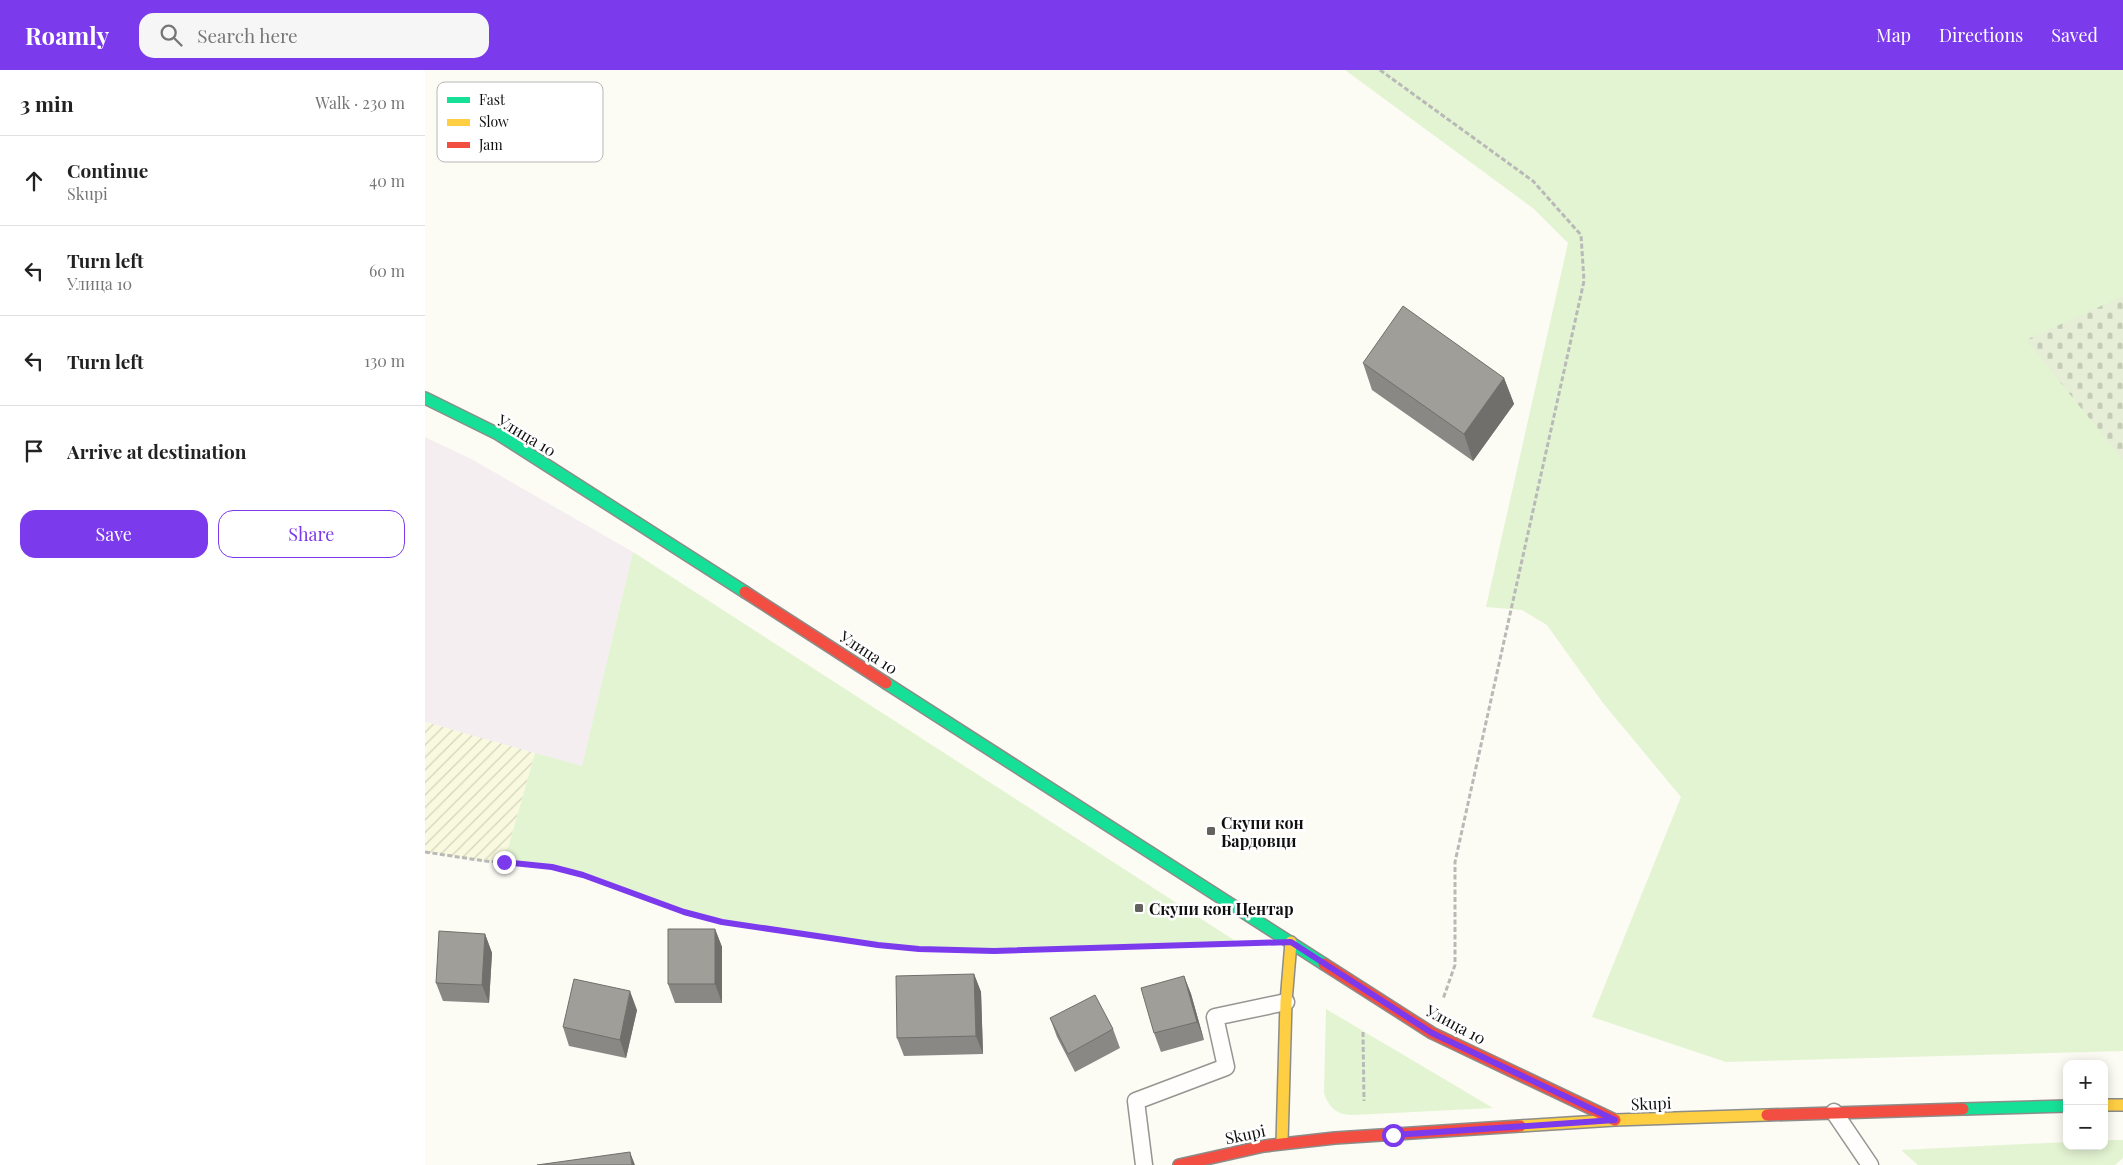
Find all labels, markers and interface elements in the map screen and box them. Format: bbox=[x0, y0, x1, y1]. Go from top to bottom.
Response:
search box bbox=[139, 13, 489, 58]
text: Roamly bbox=[25, 19, 109, 51]
icon: search bbox=[157, 21, 185, 49]
text: Search here bbox=[197, 22, 298, 48]
text: Map bbox=[1876, 23, 1911, 47]
text: Directions bbox=[1939, 23, 2023, 47]
text: Saved bbox=[2051, 23, 2098, 47]
legend bbox=[437, 82, 603, 162]
text: 3 min bbox=[20, 89, 74, 117]
text: Fast bbox=[479, 90, 506, 109]
text: Walk · 230 m bbox=[315, 92, 405, 113]
text: Slow bbox=[479, 112, 509, 131]
text: Jam bbox=[478, 135, 503, 154]
text: Continue bbox=[67, 157, 148, 183]
icon: ahead bbox=[20, 167, 48, 195]
text: 40 m bbox=[369, 170, 405, 191]
text: Skupi bbox=[67, 183, 108, 204]
text: Turn left bbox=[67, 247, 144, 273]
icon: left bbox=[20, 257, 48, 285]
text: 60 m bbox=[369, 260, 405, 281]
text: Улица 10 bbox=[67, 273, 132, 294]
icon: left bbox=[20, 347, 48, 375]
text: Turn left bbox=[67, 348, 144, 374]
text: 130 m bbox=[364, 350, 405, 371]
street label: Улица 10 bbox=[493, 409, 560, 461]
icon: arrive bbox=[20, 437, 48, 465]
text: Arrive at destination bbox=[67, 438, 247, 464]
button: Save bbox=[20, 510, 208, 558]
button: Share bbox=[218, 510, 405, 558]
street label: Улица 10 bbox=[835, 625, 902, 679]
place label: Скупи кон Бардовци bbox=[1221, 812, 1304, 851]
marker: Скупи кон Бардовци bbox=[1205, 825, 1217, 837]
route end bbox=[493, 851, 516, 874]
place label: Скупи кон Центар bbox=[1149, 898, 1294, 919]
marker: Скупи кон Центар bbox=[1133, 902, 1145, 914]
street label: Улица 10 bbox=[1421, 999, 1490, 1049]
map controls bbox=[2063, 1060, 2108, 1150]
button: + bbox=[2063, 1060, 2108, 1105]
street label: Skupi bbox=[1630, 1092, 1672, 1114]
button: − bbox=[2063, 1105, 2108, 1150]
street label: Skupi bbox=[1223, 1119, 1267, 1149]
route start bbox=[1382, 1124, 1405, 1147]

